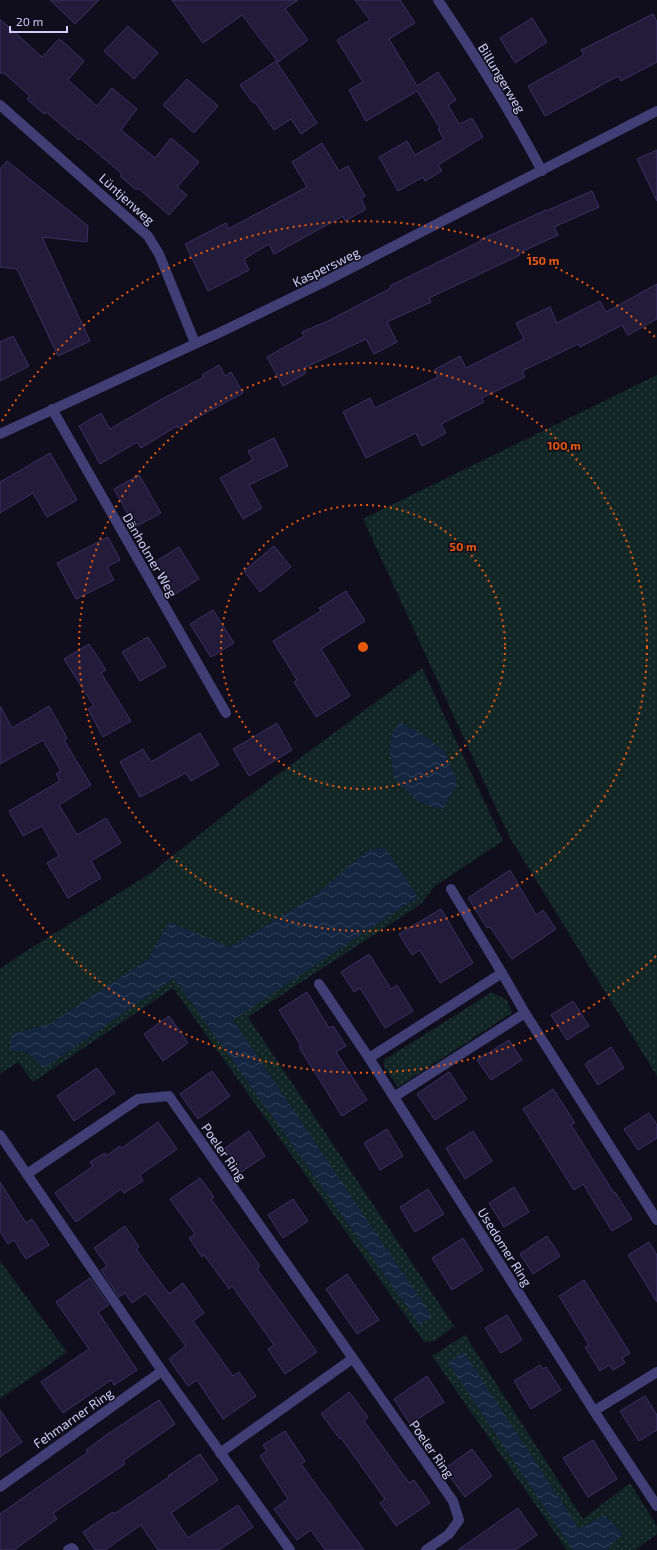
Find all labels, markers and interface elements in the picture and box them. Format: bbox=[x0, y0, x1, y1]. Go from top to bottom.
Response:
scale bar bbox=[10, 8, 67, 34]
text: 20 m bbox=[16, 14, 43, 28]
street label: Billungerweg bbox=[475, 40, 529, 116]
street label: Lüntjenweg bbox=[96, 170, 158, 228]
street label: Kaspersweg bbox=[290, 244, 362, 290]
text: 150 m bbox=[527, 253, 559, 267]
text: 100 m bbox=[547, 438, 581, 452]
street label: Dänholmer Weg bbox=[119, 510, 181, 600]
text: 50 m bbox=[449, 539, 477, 553]
centre of rings bbox=[356, 640, 370, 654]
street label: Poeler Ring bbox=[198, 1120, 250, 1184]
street label: Usedomer Ring bbox=[475, 1205, 535, 1289]
street label: Fehmarner Ring bbox=[30, 1385, 116, 1451]
street label: Poeler Ring bbox=[406, 1417, 458, 1481]

